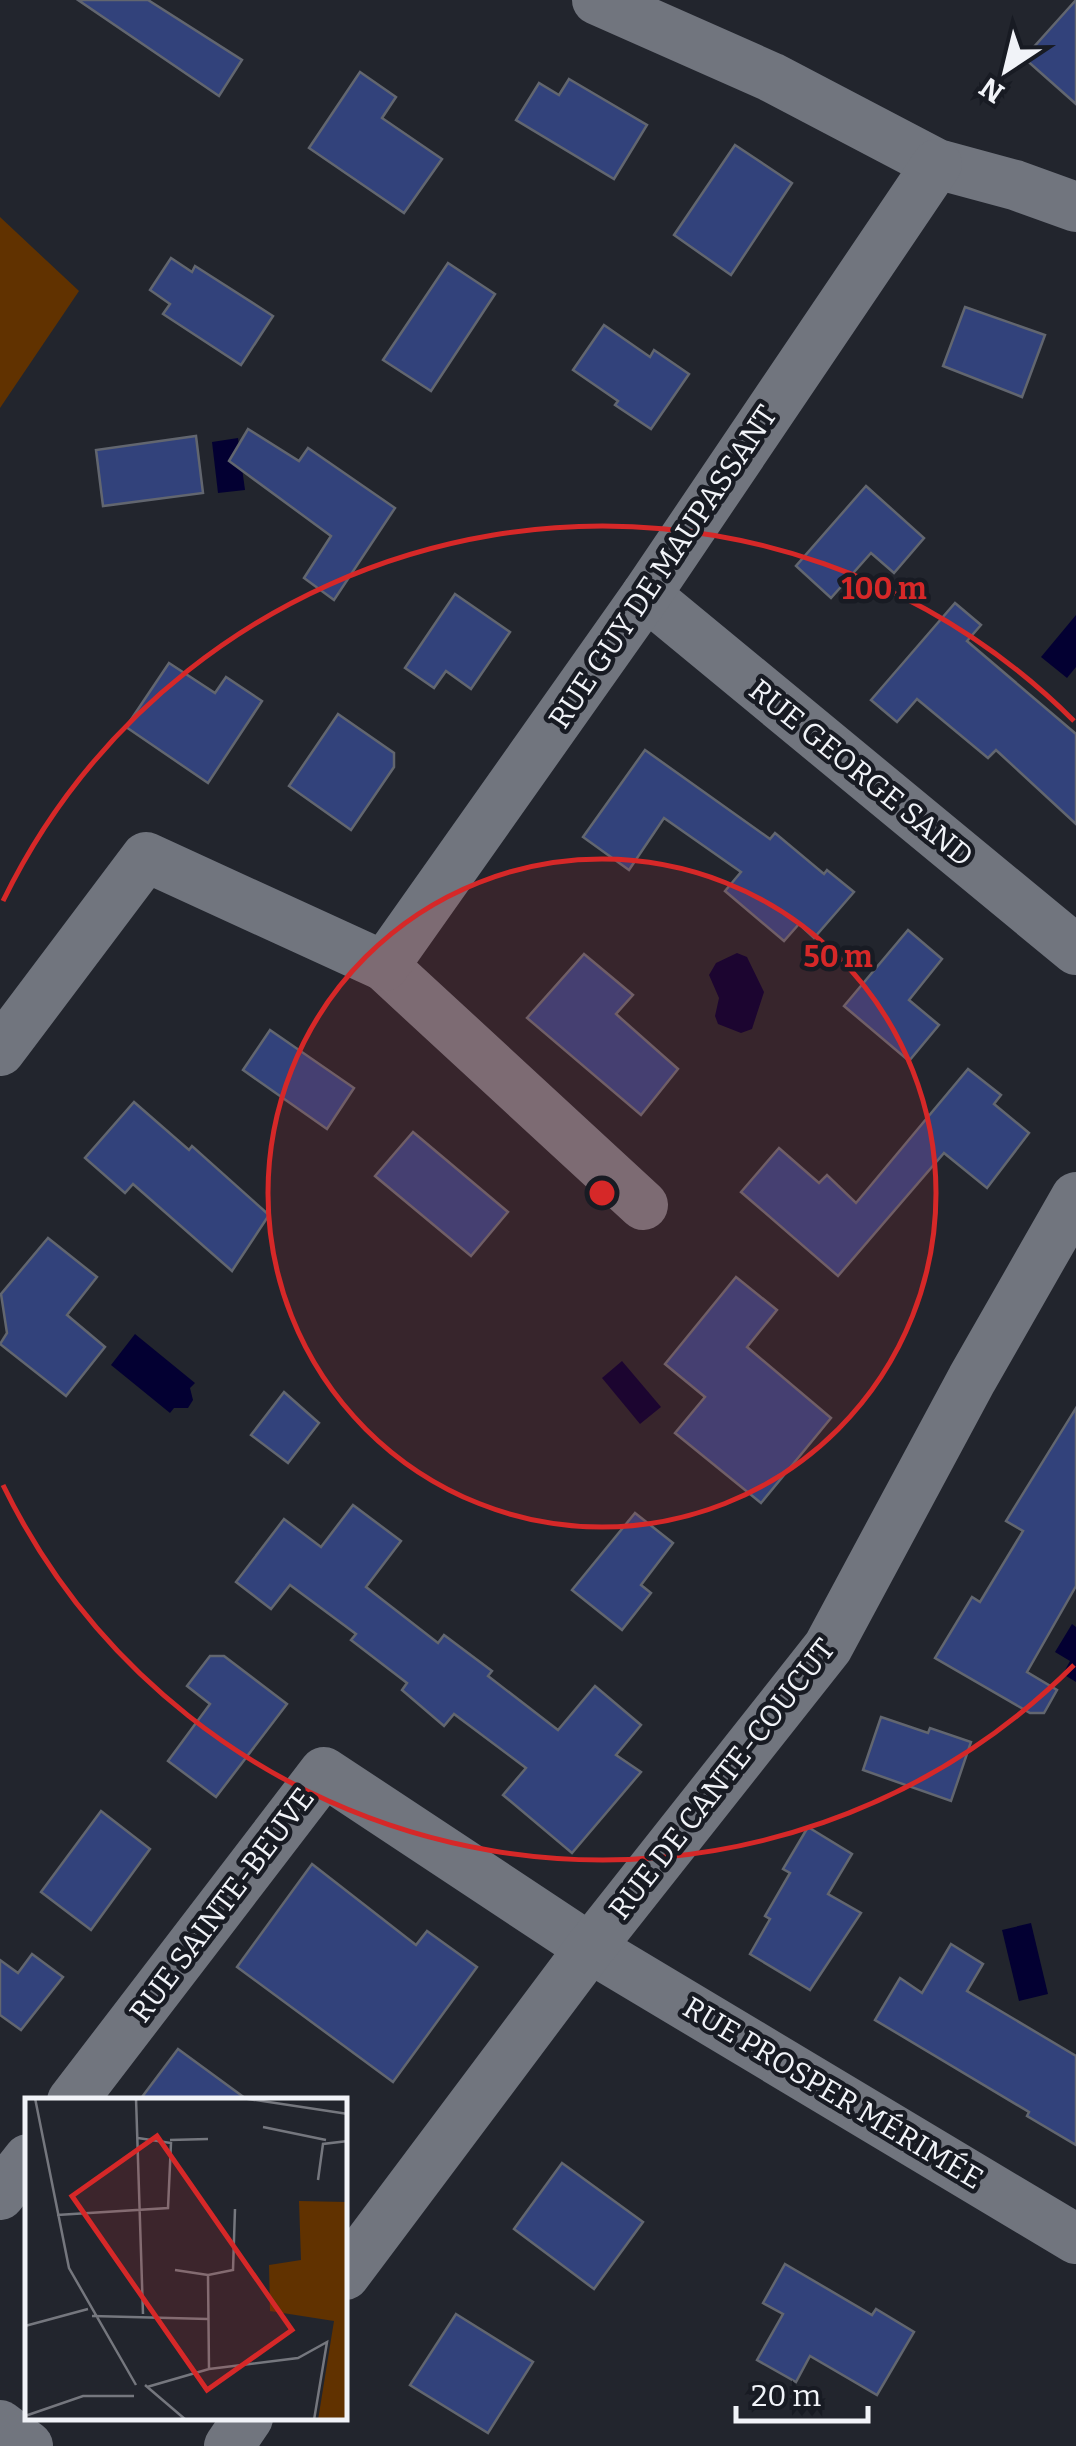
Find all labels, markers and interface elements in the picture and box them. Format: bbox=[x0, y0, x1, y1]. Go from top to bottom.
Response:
north arrow bbox=[956, 20, 1056, 120]
text: N bbox=[974, 70, 1010, 110]
street label: RUE GUY DE MAUPASSANT bbox=[541, 399, 785, 735]
text: 100 m bbox=[841, 571, 927, 607]
street label: RUE GEORGE SAND bbox=[742, 672, 980, 874]
text: 50 m bbox=[803, 939, 873, 975]
centre of rings bbox=[584, 1175, 620, 1211]
street label: RUE DE CANTE-COUCUT bbox=[601, 1632, 843, 1926]
street label: RUE SAINTE-BEUVE bbox=[122, 1781, 322, 2029]
street label: RUE PROSPER MÉRIMÉE bbox=[677, 1989, 989, 2197]
inset map bbox=[25, 2098, 348, 2421]
scale bar bbox=[736, 2361, 868, 2423]
text: 20 m bbox=[751, 2378, 822, 2414]

